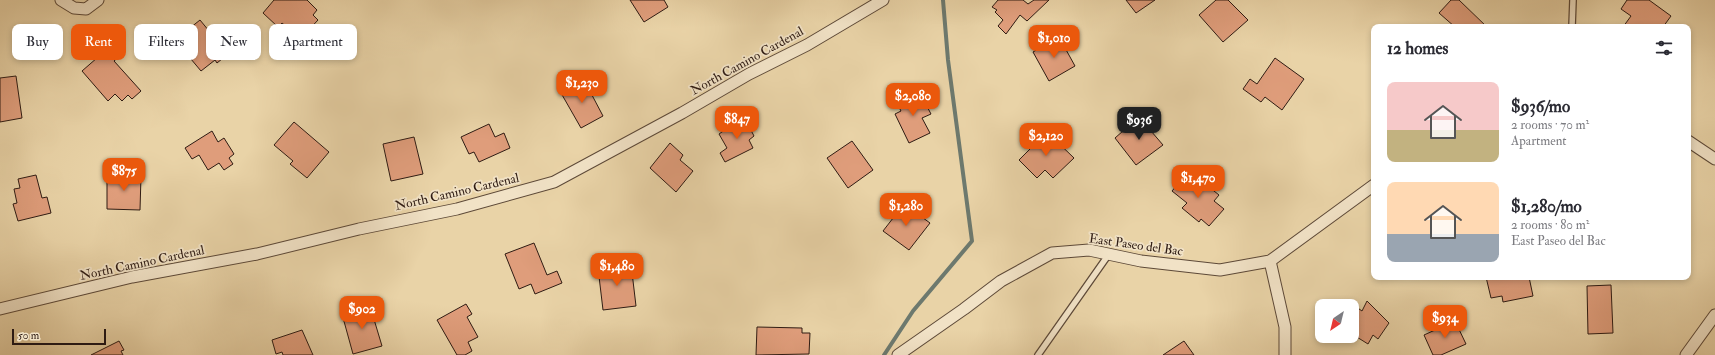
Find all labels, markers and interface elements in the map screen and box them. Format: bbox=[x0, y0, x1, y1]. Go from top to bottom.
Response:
street label: North Camino Cardenal bbox=[688, 23, 807, 99]
chip: Buy bbox=[12, 24, 63, 60]
chip: Rent bbox=[71, 24, 126, 60]
chip: Filters bbox=[134, 24, 198, 60]
chip: New bbox=[206, 24, 261, 60]
chip: Apartment bbox=[269, 24, 357, 60]
pin: $1,010 bbox=[1021, 25, 1087, 59]
text: $1,010 bbox=[1038, 30, 1070, 46]
icon: filters bbox=[1653, 37, 1675, 59]
text: 12 homes bbox=[1387, 38, 1448, 59]
pin: $1,230 bbox=[549, 70, 615, 104]
text: $1,230 bbox=[565, 75, 599, 91]
pin: $2,080 bbox=[880, 83, 946, 117]
text: $2,080 bbox=[895, 88, 931, 104]
text: $936/mo bbox=[1511, 96, 1570, 117]
icon: home bbox=[1419, 98, 1467, 146]
pin: $847 bbox=[713, 106, 761, 140]
pin: $936 bbox=[1115, 107, 1163, 141]
text: $847 bbox=[724, 111, 750, 127]
text: $936 bbox=[1126, 112, 1152, 128]
text: 2 rooms · 70 m² bbox=[1511, 117, 1589, 133]
pin: $2,120 bbox=[1013, 123, 1079, 157]
text: $2,120 bbox=[1029, 128, 1063, 144]
text: Apartment bbox=[1511, 133, 1567, 149]
pin: $875 bbox=[100, 158, 148, 192]
text: $875 bbox=[111, 163, 137, 179]
pin: $1,470 bbox=[1165, 165, 1231, 199]
street label: North Camino Cardenal bbox=[393, 170, 521, 214]
text: $1,470 bbox=[1181, 170, 1215, 186]
pin: $1,280 bbox=[873, 193, 939, 227]
text: $1,280/mo bbox=[1511, 196, 1582, 217]
text: $1,280 bbox=[889, 198, 923, 214]
icon: home bbox=[1419, 198, 1467, 246]
text: 2 rooms · 80 m² bbox=[1511, 217, 1589, 233]
street label: East Paseo del Bac bbox=[1088, 230, 1184, 260]
text: East Paseo del Bac bbox=[1511, 233, 1606, 249]
street label: North Camino Cardenal bbox=[78, 242, 206, 284]
pin: $1,480 bbox=[584, 253, 650, 287]
text: $1,480 bbox=[599, 258, 635, 274]
pin: $902 bbox=[338, 296, 386, 330]
north arrow bbox=[1315, 299, 1359, 343]
map controls bbox=[1315, 299, 1359, 343]
text: $902 bbox=[348, 301, 376, 317]
pin: $934 bbox=[1421, 305, 1469, 339]
text: $934 bbox=[1432, 310, 1458, 326]
scale bar bbox=[12, 327, 106, 346]
text: 50 m bbox=[18, 329, 39, 342]

